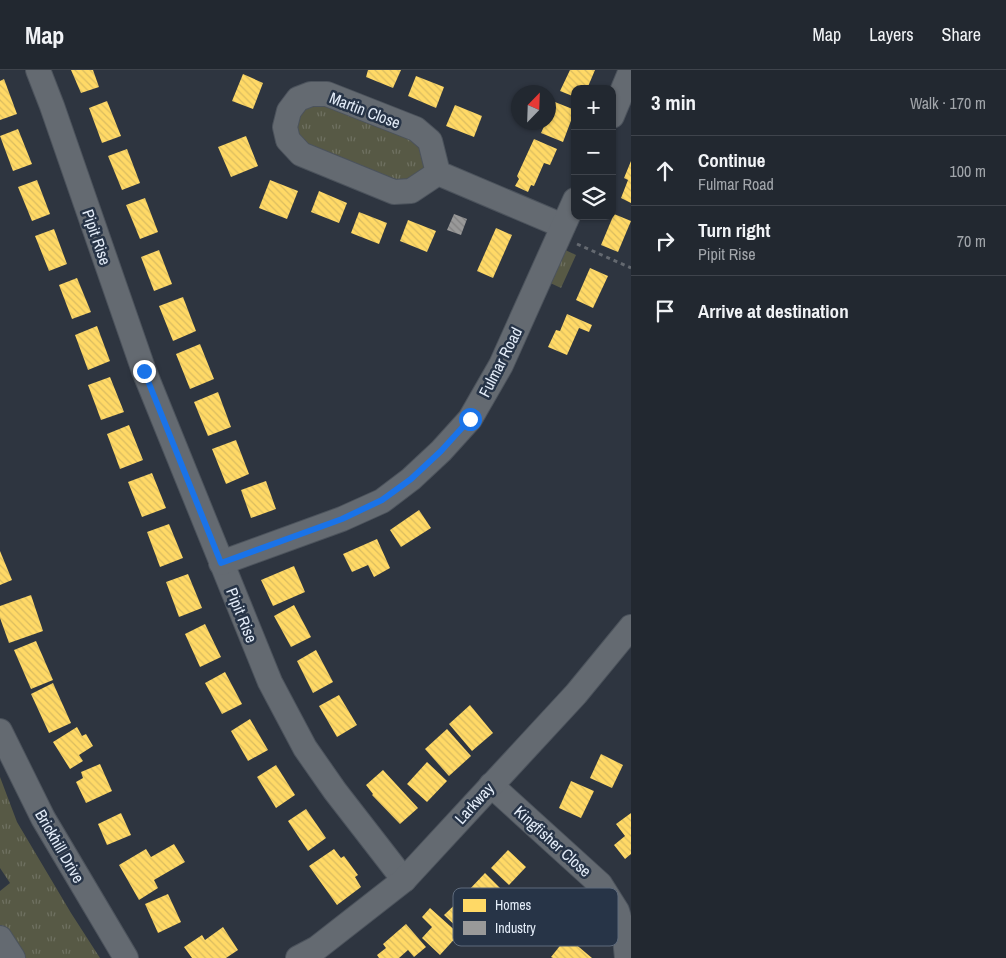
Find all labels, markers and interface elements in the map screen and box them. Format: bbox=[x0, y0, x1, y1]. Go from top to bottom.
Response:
text: Map bbox=[25, 19, 64, 51]
text: Map bbox=[813, 22, 841, 47]
text: Layers bbox=[869, 22, 914, 47]
text: Share bbox=[942, 22, 981, 47]
north arrow bbox=[511, 85, 556, 130]
map controls bbox=[571, 85, 616, 220]
button: + bbox=[571, 85, 616, 130]
street label: Martin Close bbox=[326, 86, 404, 134]
text: 3 min bbox=[651, 88, 696, 117]
text: Walk · 170 m bbox=[910, 92, 986, 114]
button: − bbox=[571, 130, 616, 175]
text: Continue bbox=[698, 147, 766, 173]
icon: ahead bbox=[651, 157, 679, 185]
text: 100 m bbox=[950, 160, 986, 182]
text: Fulmar Road bbox=[698, 173, 774, 195]
button: layers bbox=[571, 175, 616, 220]
street label: Pipit Rise bbox=[77, 206, 117, 268]
text: Turn right bbox=[698, 217, 770, 243]
icon: right bbox=[651, 227, 679, 255]
text: 70 m bbox=[957, 230, 986, 252]
text: Pipit Rise bbox=[698, 243, 756, 265]
icon: arrive bbox=[651, 297, 679, 325]
text: Arrive at destination bbox=[698, 298, 849, 324]
street label: Fulmar Road bbox=[473, 323, 527, 401]
route end bbox=[133, 360, 156, 383]
route start bbox=[459, 408, 482, 431]
street label: Pipit Rise bbox=[221, 584, 263, 646]
street label: Larkway bbox=[449, 777, 499, 829]
street label: Kingfisher Close bbox=[510, 800, 596, 882]
street label: Brickhill Drive bbox=[30, 805, 90, 887]
legend bbox=[453, 888, 618, 946]
text: Homes bbox=[495, 896, 532, 914]
text: Industry bbox=[495, 919, 536, 937]

